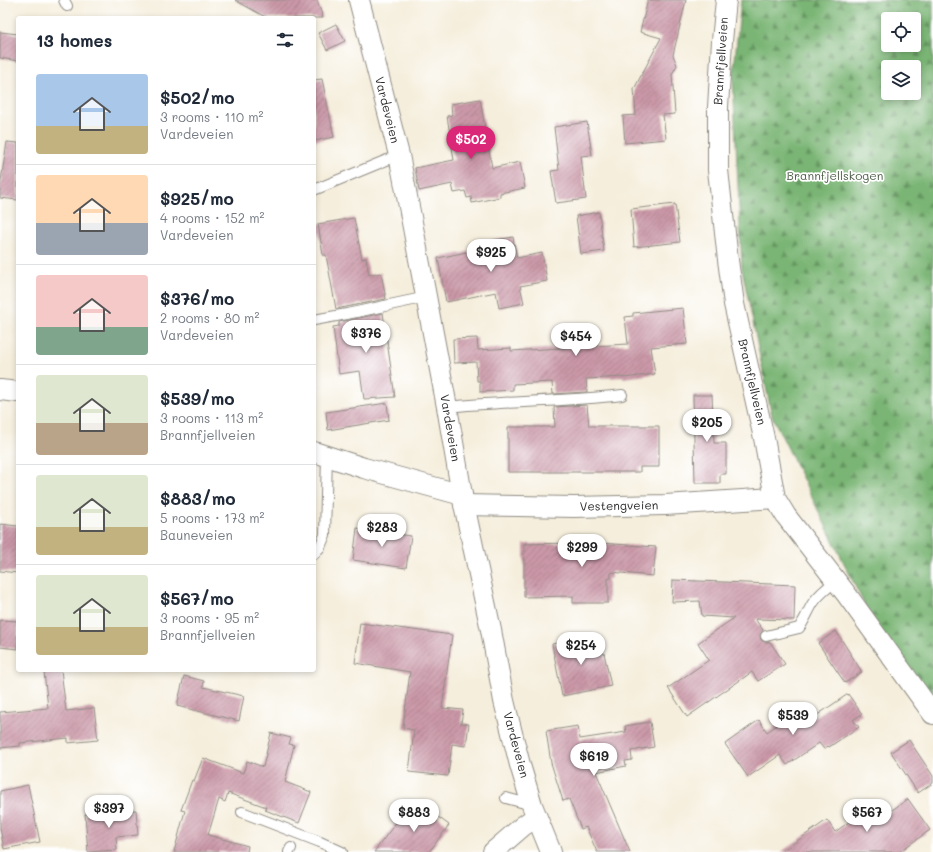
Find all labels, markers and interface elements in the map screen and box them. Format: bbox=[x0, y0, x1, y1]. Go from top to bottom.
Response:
map controls bbox=[881, 12, 921, 100]
button: locate bbox=[881, 12, 921, 52]
street label: Brannfjellveien bbox=[709, 17, 731, 105]
text: 13 homes bbox=[36, 29, 112, 51]
icon: filters bbox=[274, 29, 296, 51]
button: layers bbox=[881, 60, 921, 100]
street label: Vardeveien bbox=[372, 75, 404, 145]
text: $502/mo bbox=[160, 86, 235, 108]
icon: home bbox=[68, 90, 116, 138]
text: 3 rooms · 110 m² bbox=[160, 108, 263, 125]
text: Vardeveien bbox=[160, 125, 233, 142]
pin: $502 bbox=[447, 126, 495, 160]
text: $502 bbox=[455, 130, 487, 147]
park label: Brannfjellskogen bbox=[787, 167, 883, 183]
text: $925/mo bbox=[160, 187, 234, 209]
icon: home bbox=[68, 191, 116, 239]
text: 4 rooms · 152 m² bbox=[160, 209, 264, 226]
text: Vardeveien bbox=[160, 226, 233, 243]
pin: $925 bbox=[467, 239, 515, 273]
text: $925 bbox=[476, 243, 506, 260]
text: $376/mo bbox=[160, 287, 234, 309]
icon: home bbox=[68, 291, 116, 339]
text: 2 rooms · 80 m² bbox=[160, 309, 259, 326]
pin: $376 bbox=[342, 320, 390, 354]
pin: $454 bbox=[552, 323, 600, 357]
text: $376 bbox=[351, 324, 381, 341]
text: Vardeveien bbox=[160, 326, 233, 343]
text: $454 bbox=[560, 327, 592, 344]
street label: Brannfjellveien bbox=[735, 337, 771, 426]
text: $539/mo bbox=[160, 387, 235, 409]
icon: home bbox=[68, 391, 116, 439]
street label: Vardeveien bbox=[437, 393, 465, 463]
text: 3 rooms · 113 m² bbox=[160, 409, 263, 426]
pin: $205 bbox=[683, 409, 731, 443]
text: $205 bbox=[691, 413, 723, 430]
text: Brannfjellveien bbox=[160, 426, 255, 443]
text: $883/mo bbox=[160, 487, 236, 509]
icon: home bbox=[68, 491, 116, 539]
street label: Vestengveien bbox=[579, 496, 659, 514]
text: 5 rooms · 173 m² bbox=[160, 509, 264, 526]
pin: $283 bbox=[358, 514, 406, 548]
text: $283 bbox=[366, 518, 398, 535]
text: Bauneveien bbox=[160, 526, 233, 543]
pin: $299 bbox=[558, 534, 606, 568]
text: $299 bbox=[567, 538, 597, 555]
text: $567/mo bbox=[160, 587, 234, 609]
icon: home bbox=[68, 591, 116, 639]
text: 3 rooms · 95 m² bbox=[160, 609, 259, 626]
text: Brannfjellveien bbox=[160, 626, 255, 643]
pin: $254 bbox=[557, 632, 605, 666]
text: $254 bbox=[565, 636, 597, 653]
pin: $539 bbox=[769, 702, 817, 736]
text: $539 bbox=[777, 706, 809, 723]
street label: Vardeveien bbox=[500, 710, 533, 780]
pin: $619 bbox=[570, 743, 618, 777]
text: $619 bbox=[579, 747, 609, 764]
pin: $397 bbox=[85, 795, 133, 829]
text: $397 bbox=[94, 799, 124, 816]
pin: $883 bbox=[390, 799, 438, 833]
pin: $567 bbox=[843, 799, 891, 833]
text: $883 bbox=[398, 803, 430, 820]
text: $567 bbox=[852, 803, 882, 820]

